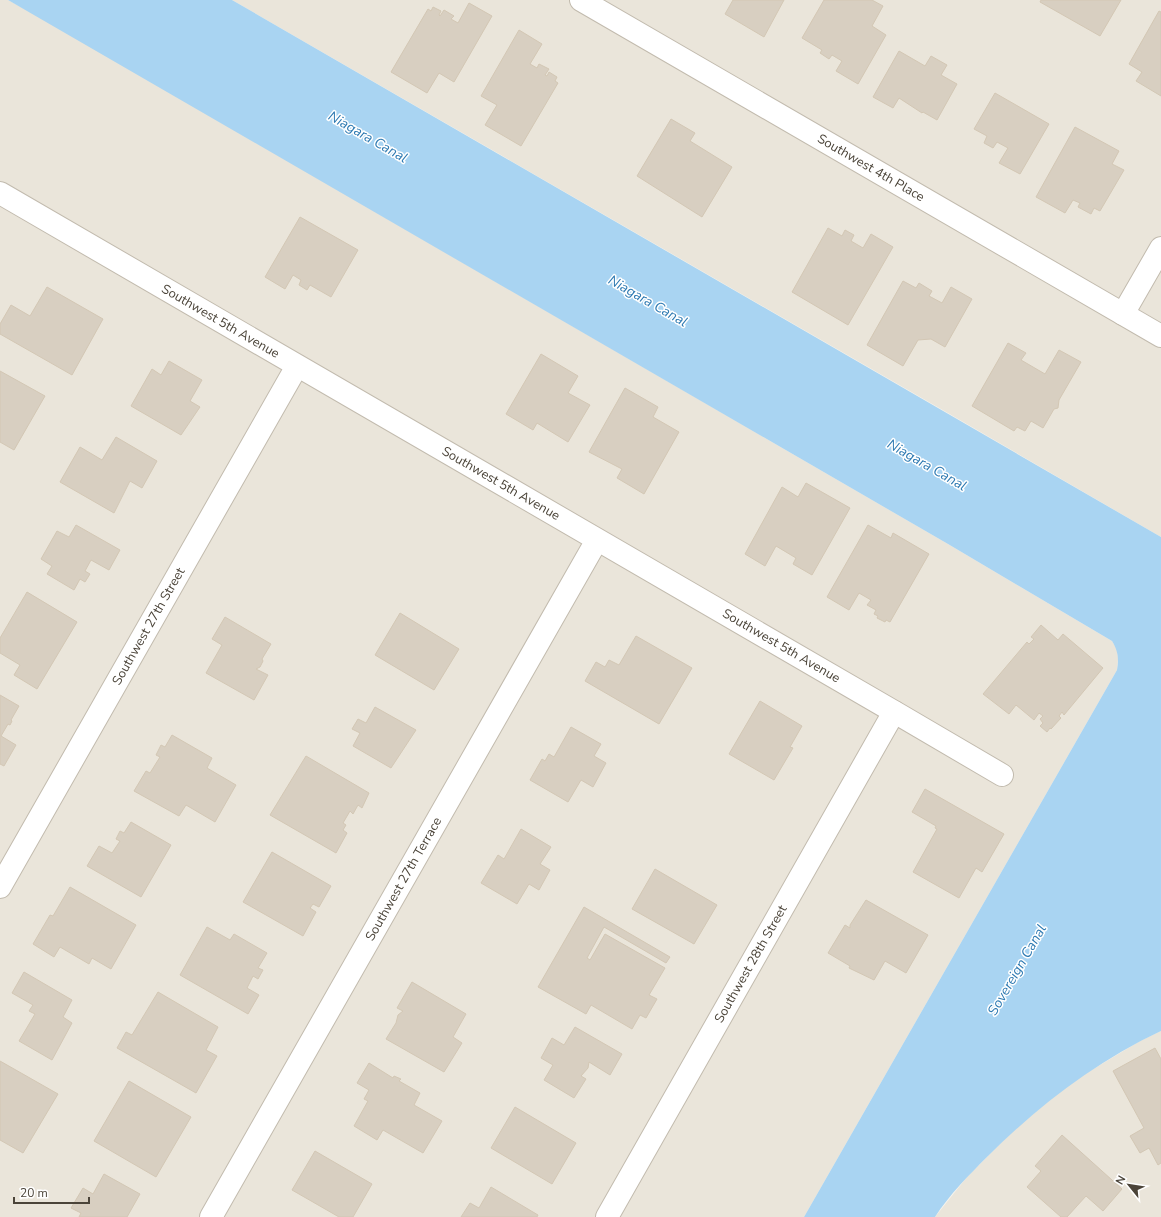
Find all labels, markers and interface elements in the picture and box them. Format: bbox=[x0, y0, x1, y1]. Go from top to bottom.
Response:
water label: Niagara Canal bbox=[325, 107, 411, 167]
street label: Southwest 4th Place bbox=[814, 130, 928, 206]
water label: Niagara Canal bbox=[605, 271, 691, 331]
street label: Southwest 5th Avenue bbox=[158, 280, 283, 363]
water label: Niagara Canal bbox=[884, 435, 970, 495]
street label: Southwest 5th Avenue bbox=[438, 442, 563, 525]
street label: Southwest 27th Street bbox=[108, 564, 189, 688]
street label: Southwest 5th Avenue bbox=[719, 605, 844, 687]
street label: Southwest 27th Terrace bbox=[361, 814, 446, 944]
street label: Southwest 28th Street bbox=[710, 901, 792, 1026]
water label: Sovereign Canal bbox=[983, 921, 1051, 1019]
north arrow bbox=[1109, 1165, 1149, 1205]
text: N bbox=[1112, 1173, 1129, 1188]
scale bar bbox=[14, 1179, 89, 1205]
text: 20 m bbox=[20, 1185, 48, 1201]

